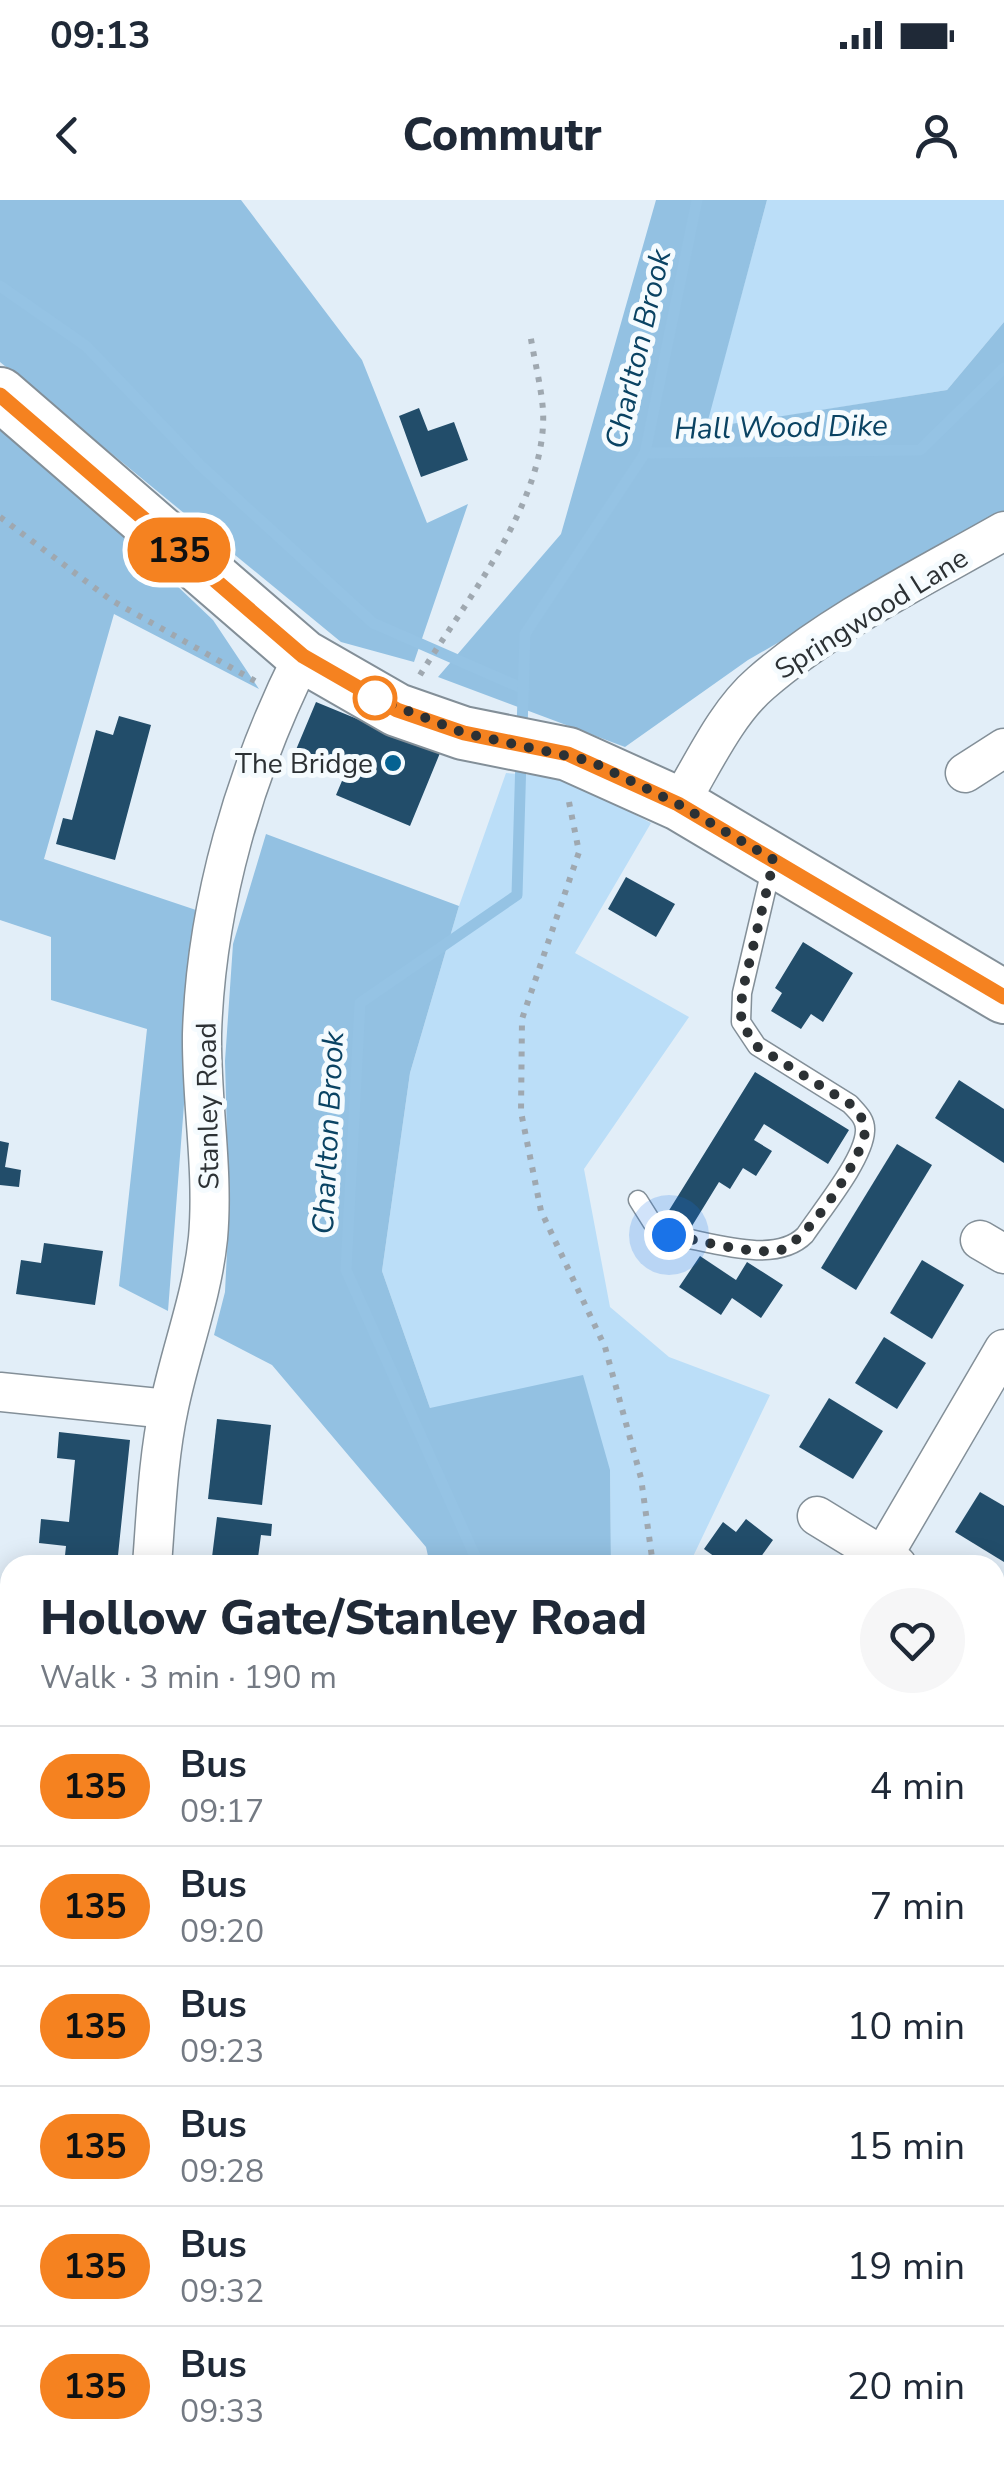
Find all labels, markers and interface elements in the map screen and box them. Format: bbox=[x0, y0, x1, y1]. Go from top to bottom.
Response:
text: 09:13 bbox=[50, 10, 151, 61]
text: Commutr bbox=[403, 105, 601, 166]
icon: back bbox=[40, 108, 95, 163]
icon: person bbox=[909, 108, 964, 163]
water label: Charlton Brook bbox=[596, 244, 682, 453]
water label: Hall Wood Dike bbox=[674, 405, 888, 450]
line badge: 135 bbox=[121, 518, 236, 582]
text: 135 bbox=[147, 527, 211, 574]
street label: Springwood Lane bbox=[768, 539, 975, 689]
unlabelled marker bbox=[354, 677, 396, 719]
place label: The Bridge bbox=[235, 745, 373, 783]
marker: The Bridge bbox=[382, 752, 404, 774]
street label: Stanley Road bbox=[188, 1022, 228, 1190]
water label: Charlton Brook bbox=[303, 1029, 354, 1236]
your location bbox=[644, 1210, 694, 1260]
text: Hollow Gate/Stanley Road bbox=[40, 1585, 647, 1651]
button: heart bbox=[860, 1588, 965, 1693]
text: Walk · 3 min · 190 m bbox=[40, 1656, 337, 1699]
text: Bus bbox=[180, 1739, 247, 1790]
text: 4 min bbox=[870, 1761, 965, 1812]
text: 135 bbox=[63, 1763, 127, 1810]
text: 09:17 bbox=[180, 1790, 264, 1833]
text: Bus bbox=[180, 1859, 247, 1910]
text: 7 min bbox=[870, 1881, 965, 1932]
text: 135 bbox=[63, 1883, 127, 1930]
text: 09:20 bbox=[180, 1910, 264, 1953]
text: Bus bbox=[180, 1979, 247, 2030]
text: 10 min bbox=[847, 2001, 965, 2052]
text: 135 bbox=[63, 2003, 127, 2050]
text: 09:23 bbox=[180, 2030, 264, 2073]
text: Bus bbox=[180, 2099, 247, 2150]
text: 15 min bbox=[847, 2121, 965, 2172]
text: 135 bbox=[63, 2123, 127, 2170]
text: 09:28 bbox=[180, 2150, 264, 2193]
text: Bus bbox=[180, 2219, 247, 2270]
text: 19 min bbox=[847, 2241, 965, 2292]
text: 135 bbox=[63, 2243, 127, 2290]
text: 09:32 bbox=[180, 2270, 264, 2313]
text: Bus bbox=[180, 2339, 247, 2390]
text: 20 min bbox=[847, 2361, 965, 2412]
text: 135 bbox=[63, 2363, 127, 2410]
text: 09:33 bbox=[180, 2390, 264, 2433]

